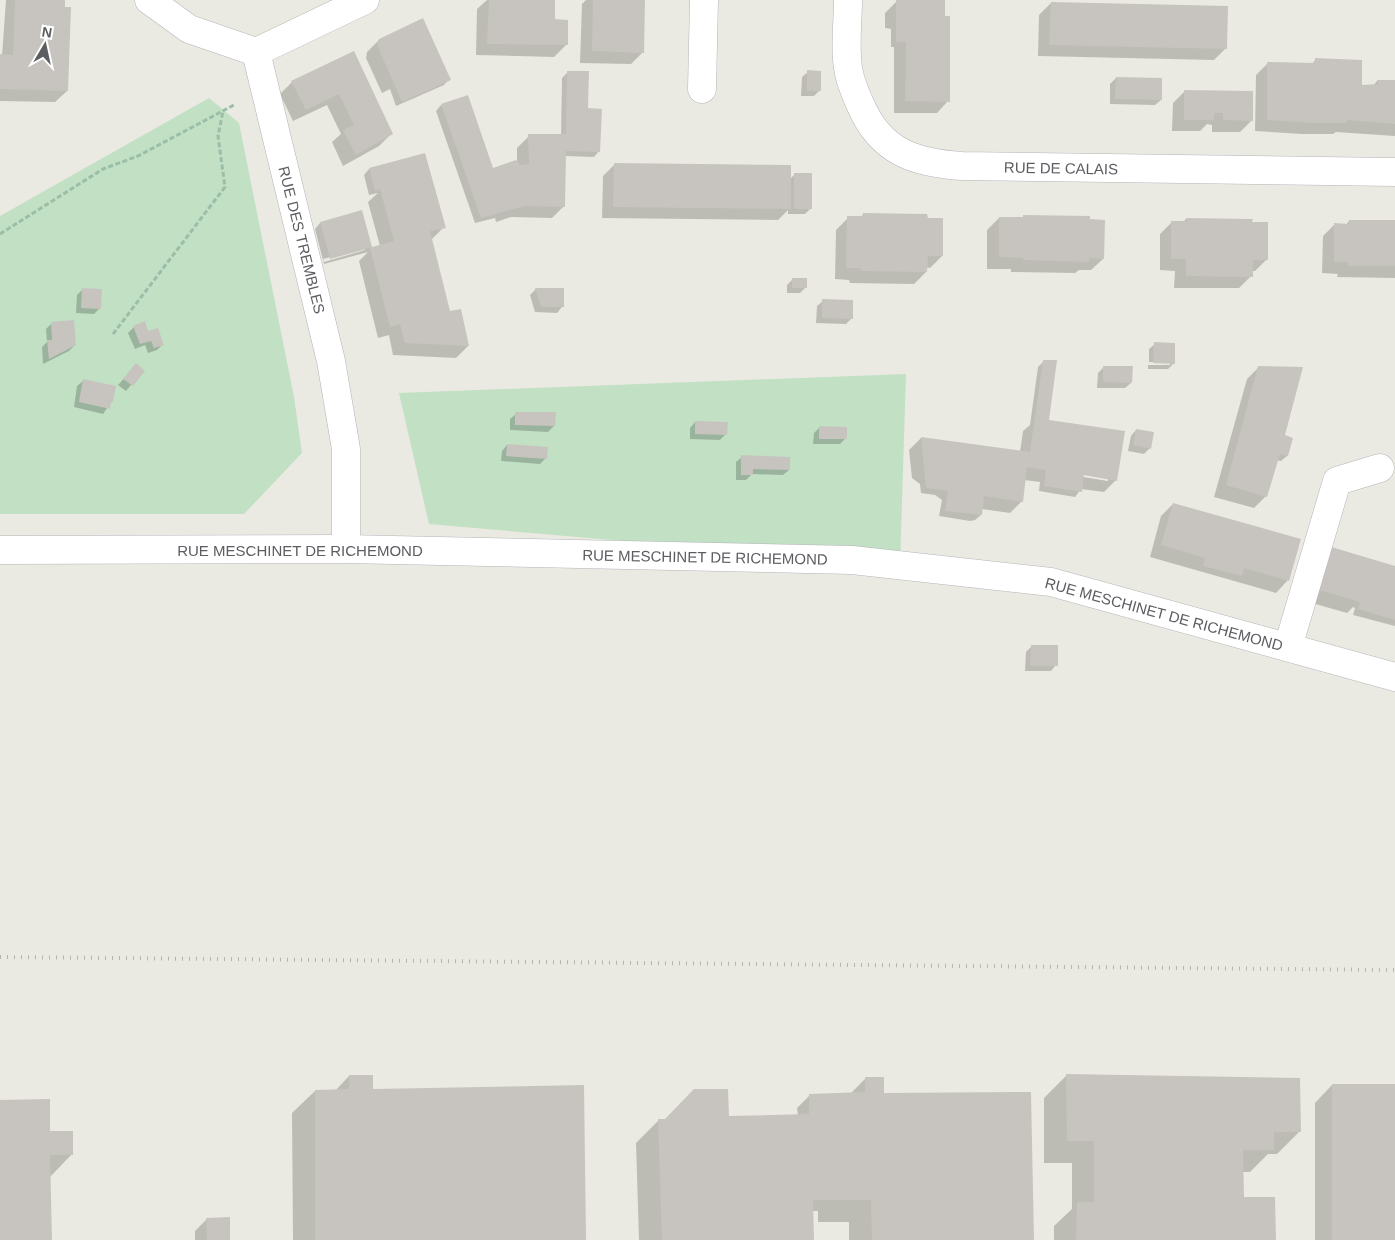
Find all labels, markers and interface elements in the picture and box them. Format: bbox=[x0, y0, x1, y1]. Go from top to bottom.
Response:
north arrow bbox=[20, 20, 70, 70]
text: N bbox=[41, 23, 53, 41]
street label: RUE DE CALAIS bbox=[1004, 159, 1118, 177]
street label: RUE DES TREMBLES bbox=[275, 164, 329, 316]
street label: RUE MESCHINET DE RICHEMOND bbox=[177, 542, 423, 559]
street label: RUE MESCHINET DE RICHEMOND bbox=[582, 546, 828, 568]
street label: RUE MESCHINET DE RICHEMOND bbox=[1043, 574, 1285, 654]

